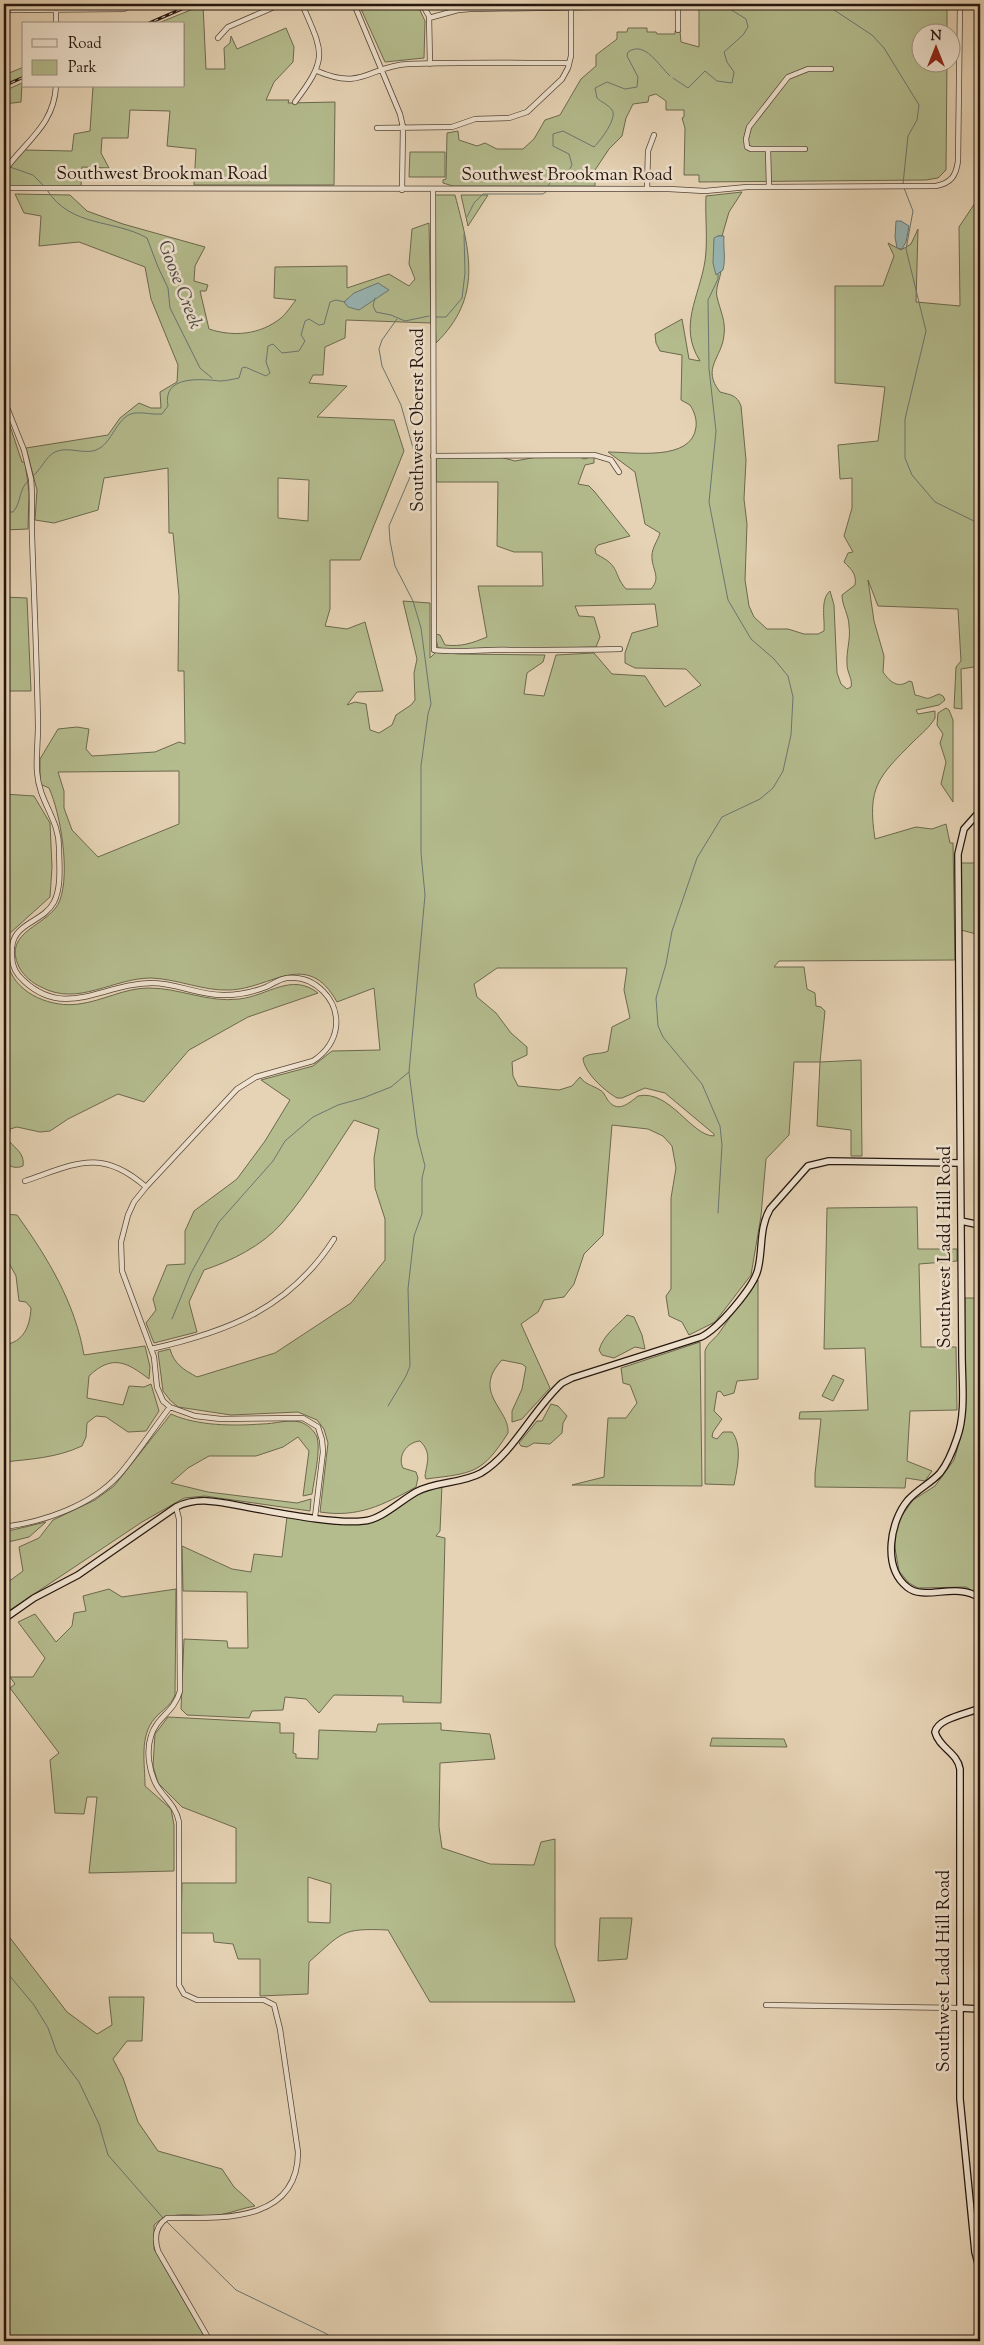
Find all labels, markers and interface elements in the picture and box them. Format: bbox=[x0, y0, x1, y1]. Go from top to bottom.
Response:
legend bbox=[22, 22, 185, 88]
north arrow bbox=[912, 22, 962, 72]
text: N bbox=[930, 27, 942, 47]
text: Road bbox=[68, 34, 102, 55]
text: Park bbox=[68, 58, 97, 79]
street label: Southwest Brookman Road bbox=[56, 162, 268, 188]
street label: Southwest Brookman Road bbox=[461, 163, 673, 189]
water label: Goose Creek bbox=[150, 237, 208, 334]
street label: Southwest Oberst Road bbox=[406, 328, 432, 512]
street label: Southwest Ladd Hill Road bbox=[933, 1146, 959, 1348]
street label: Southwest Ladd Hill Road bbox=[932, 1870, 958, 2072]

